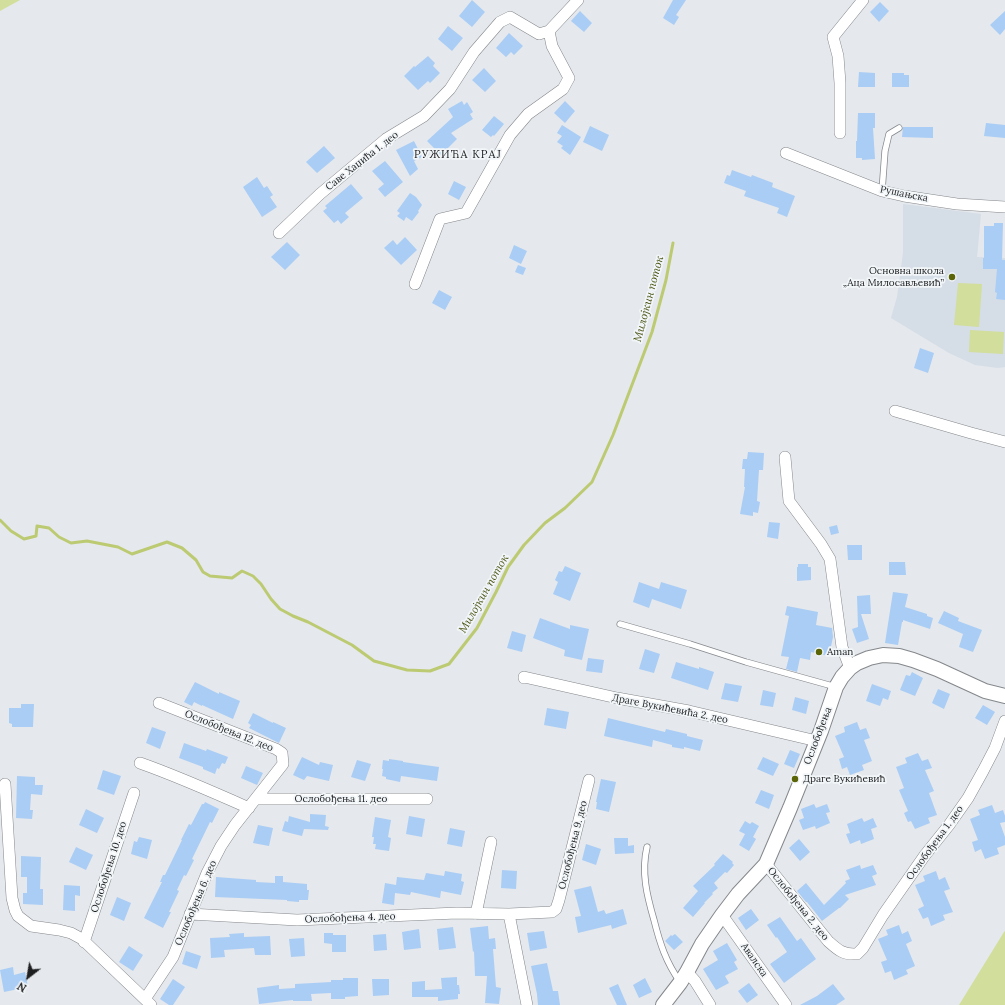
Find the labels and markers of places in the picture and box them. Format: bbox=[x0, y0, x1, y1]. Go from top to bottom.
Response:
place label: Основна школа „Аца Милосављевић” bbox=[843, 265, 944, 288]
marker: Основна школа „Аца Милосављевић” bbox=[947, 272, 957, 282]
place label: Aman bbox=[827, 646, 853, 658]
marker: Aman bbox=[814, 647, 824, 657]
place label: Драге Вукићевић bbox=[803, 773, 885, 785]
marker: Драге Вукићевић bbox=[790, 774, 800, 784]

